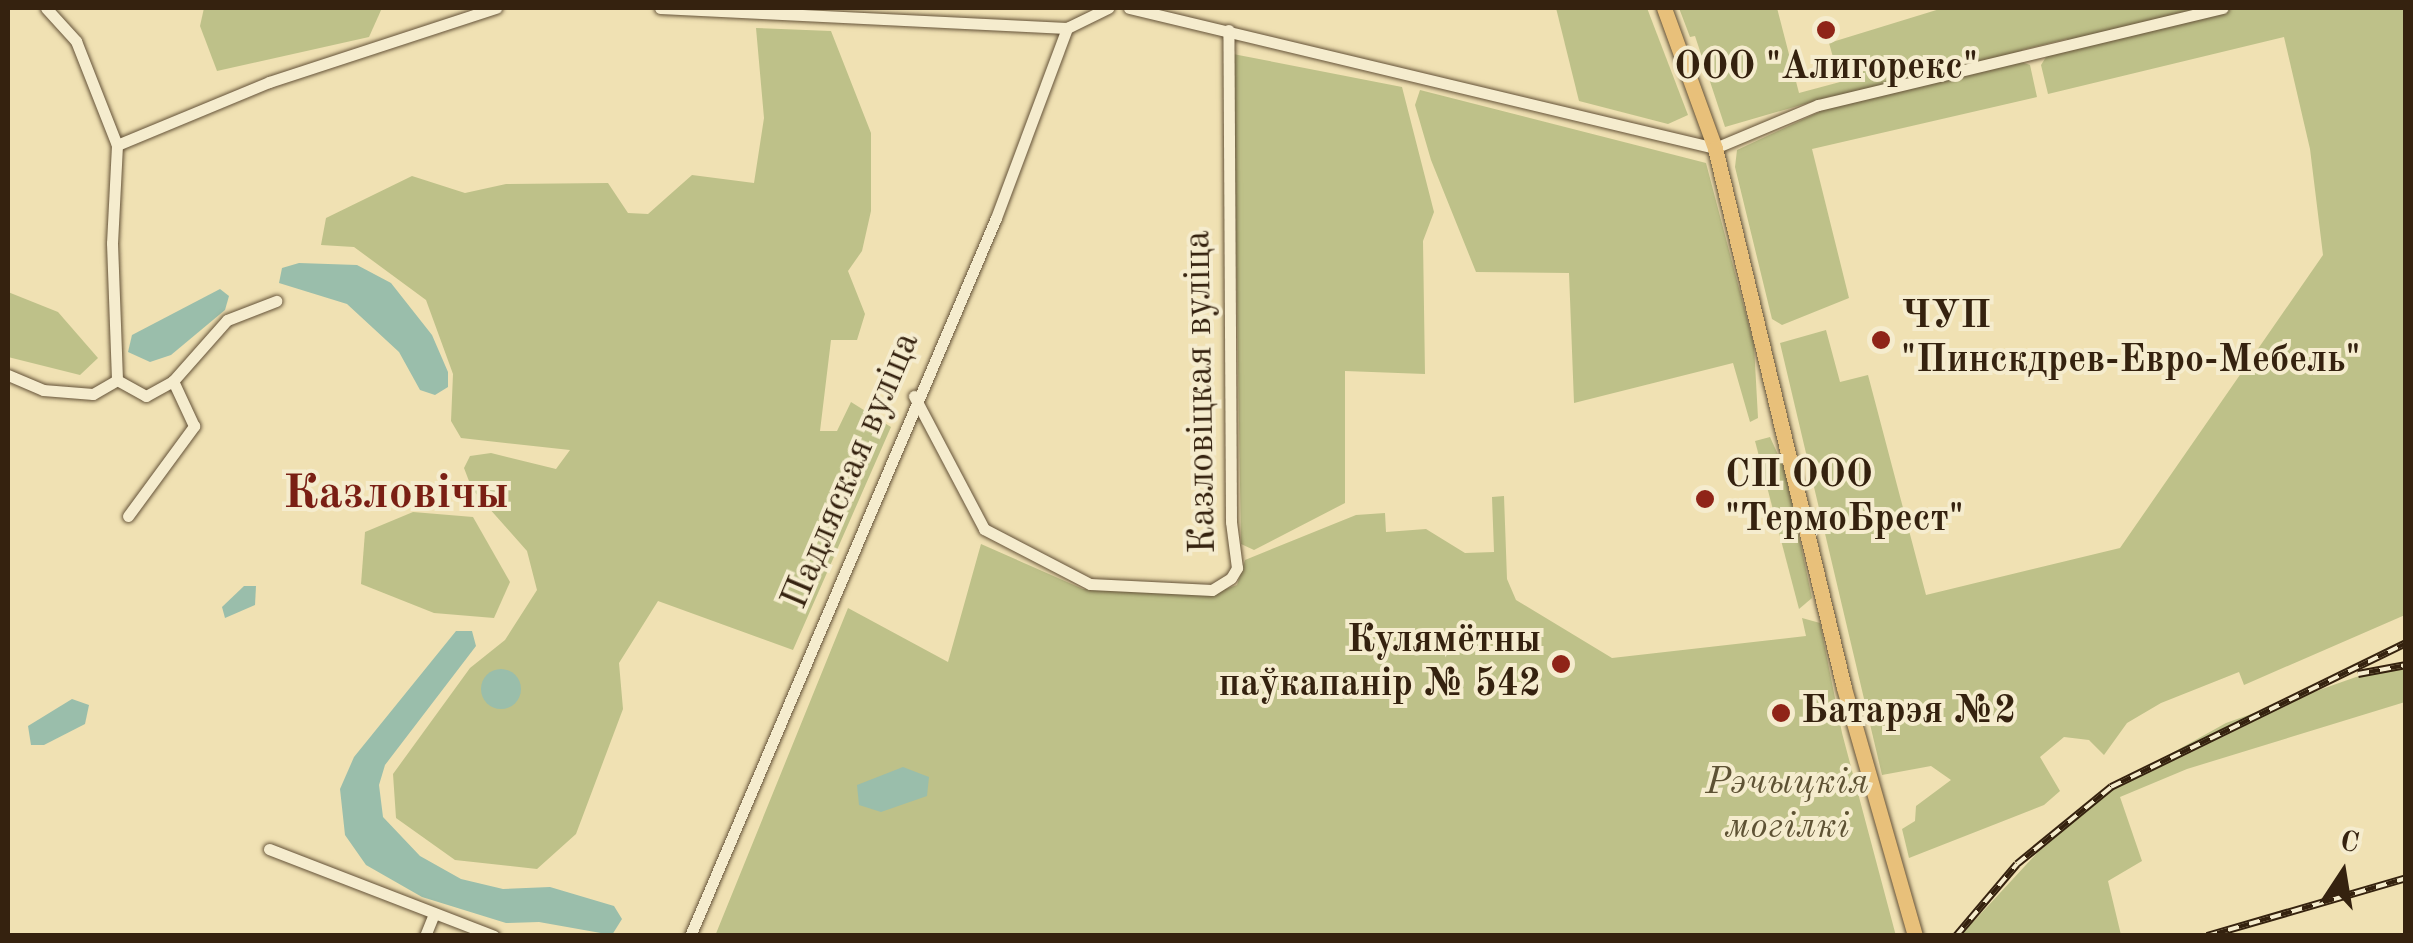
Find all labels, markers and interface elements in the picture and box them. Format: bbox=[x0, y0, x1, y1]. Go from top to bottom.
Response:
marker: ООО "Алигорекс" bbox=[1815, 19, 1837, 41]
place label: ООО "Алигорекс" bbox=[1674, 46, 1978, 92]
street label: Казловіцкая вуліца bbox=[1176, 230, 1228, 554]
place label: ЧУП "Пинскдрев-Евро-Мебель" bbox=[1901, 295, 2361, 384]
street label: Падляская вуліца bbox=[773, 326, 931, 616]
marker: ЧУП "Пинскдрев-Евро-Мебель" bbox=[1870, 329, 1892, 351]
place label: СП ООО "ТермоБрест" bbox=[1725, 454, 1964, 544]
district label: Казловічы bbox=[283, 466, 509, 524]
marker: СП ООО "ТермоБрест" bbox=[1694, 488, 1716, 510]
place label: Кулямётны паўкапанір № 542 bbox=[1219, 619, 1541, 708]
marker: Кулямётны паўкапанір № 542 bbox=[1550, 653, 1572, 675]
place label: Батарэя №2 bbox=[1801, 690, 2016, 736]
marker: Батарэя №2 bbox=[1770, 702, 1792, 724]
park label: Рэчыцкія могілкі bbox=[1705, 761, 1869, 851]
north arrow bbox=[2293, 823, 2393, 923]
text: С bbox=[2337, 828, 2361, 859]

